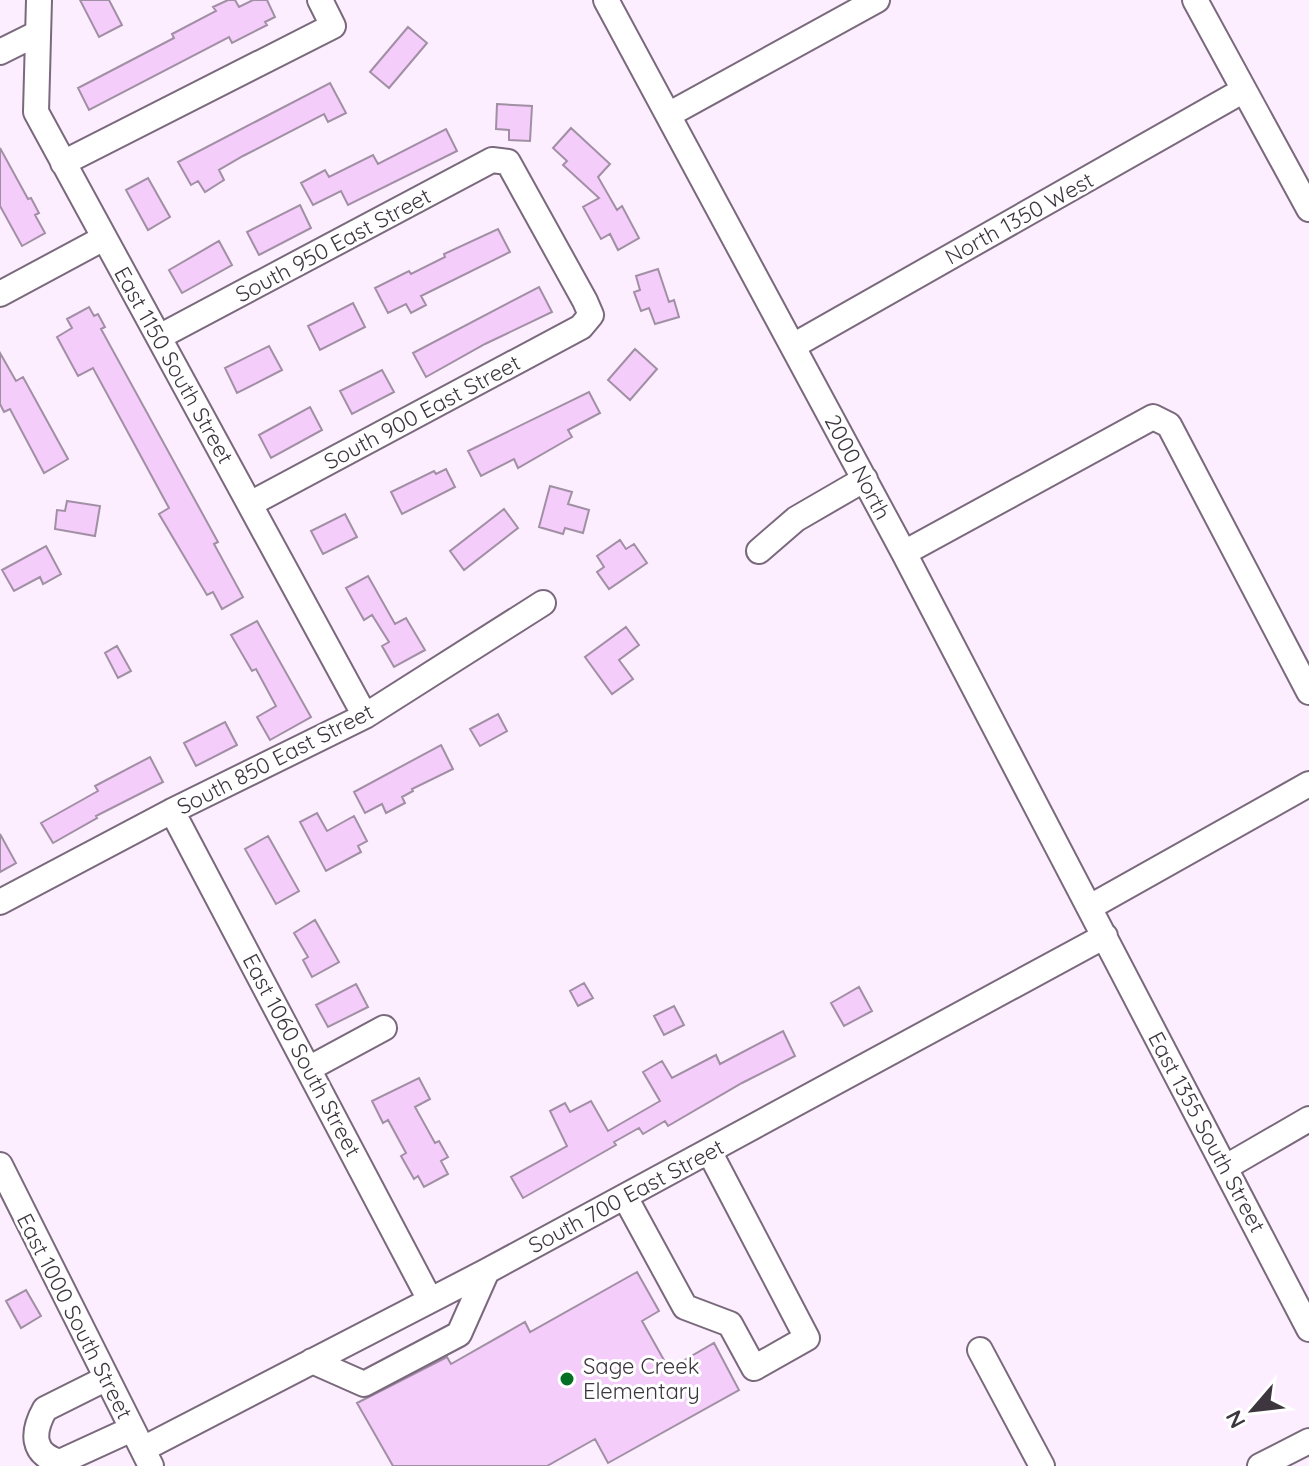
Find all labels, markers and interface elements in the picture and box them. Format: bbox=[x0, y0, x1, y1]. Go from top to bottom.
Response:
street label: North 1350 West bbox=[940, 166, 1098, 270]
street label: South 950 East Street bbox=[231, 182, 435, 308]
street label: East 1150 South Street bbox=[108, 261, 240, 469]
street label: South 900 East Street bbox=[319, 348, 525, 476]
street label: 2000 North bbox=[819, 410, 897, 524]
street label: South 850 East Street bbox=[172, 697, 378, 821]
street label: East 1060 South Street bbox=[237, 949, 367, 1161]
street label: East 1355 South Street bbox=[1142, 1027, 1272, 1237]
street label: South 700 East Street bbox=[523, 1133, 729, 1259]
street label: East 1000 South Street bbox=[11, 1208, 139, 1424]
place label: Sage Creek Elementary bbox=[583, 1352, 700, 1405]
marker: Sage Creek Elementary bbox=[558, 1370, 576, 1388]
north arrow bbox=[1213, 1370, 1293, 1450]
text: N bbox=[1219, 1406, 1251, 1433]

